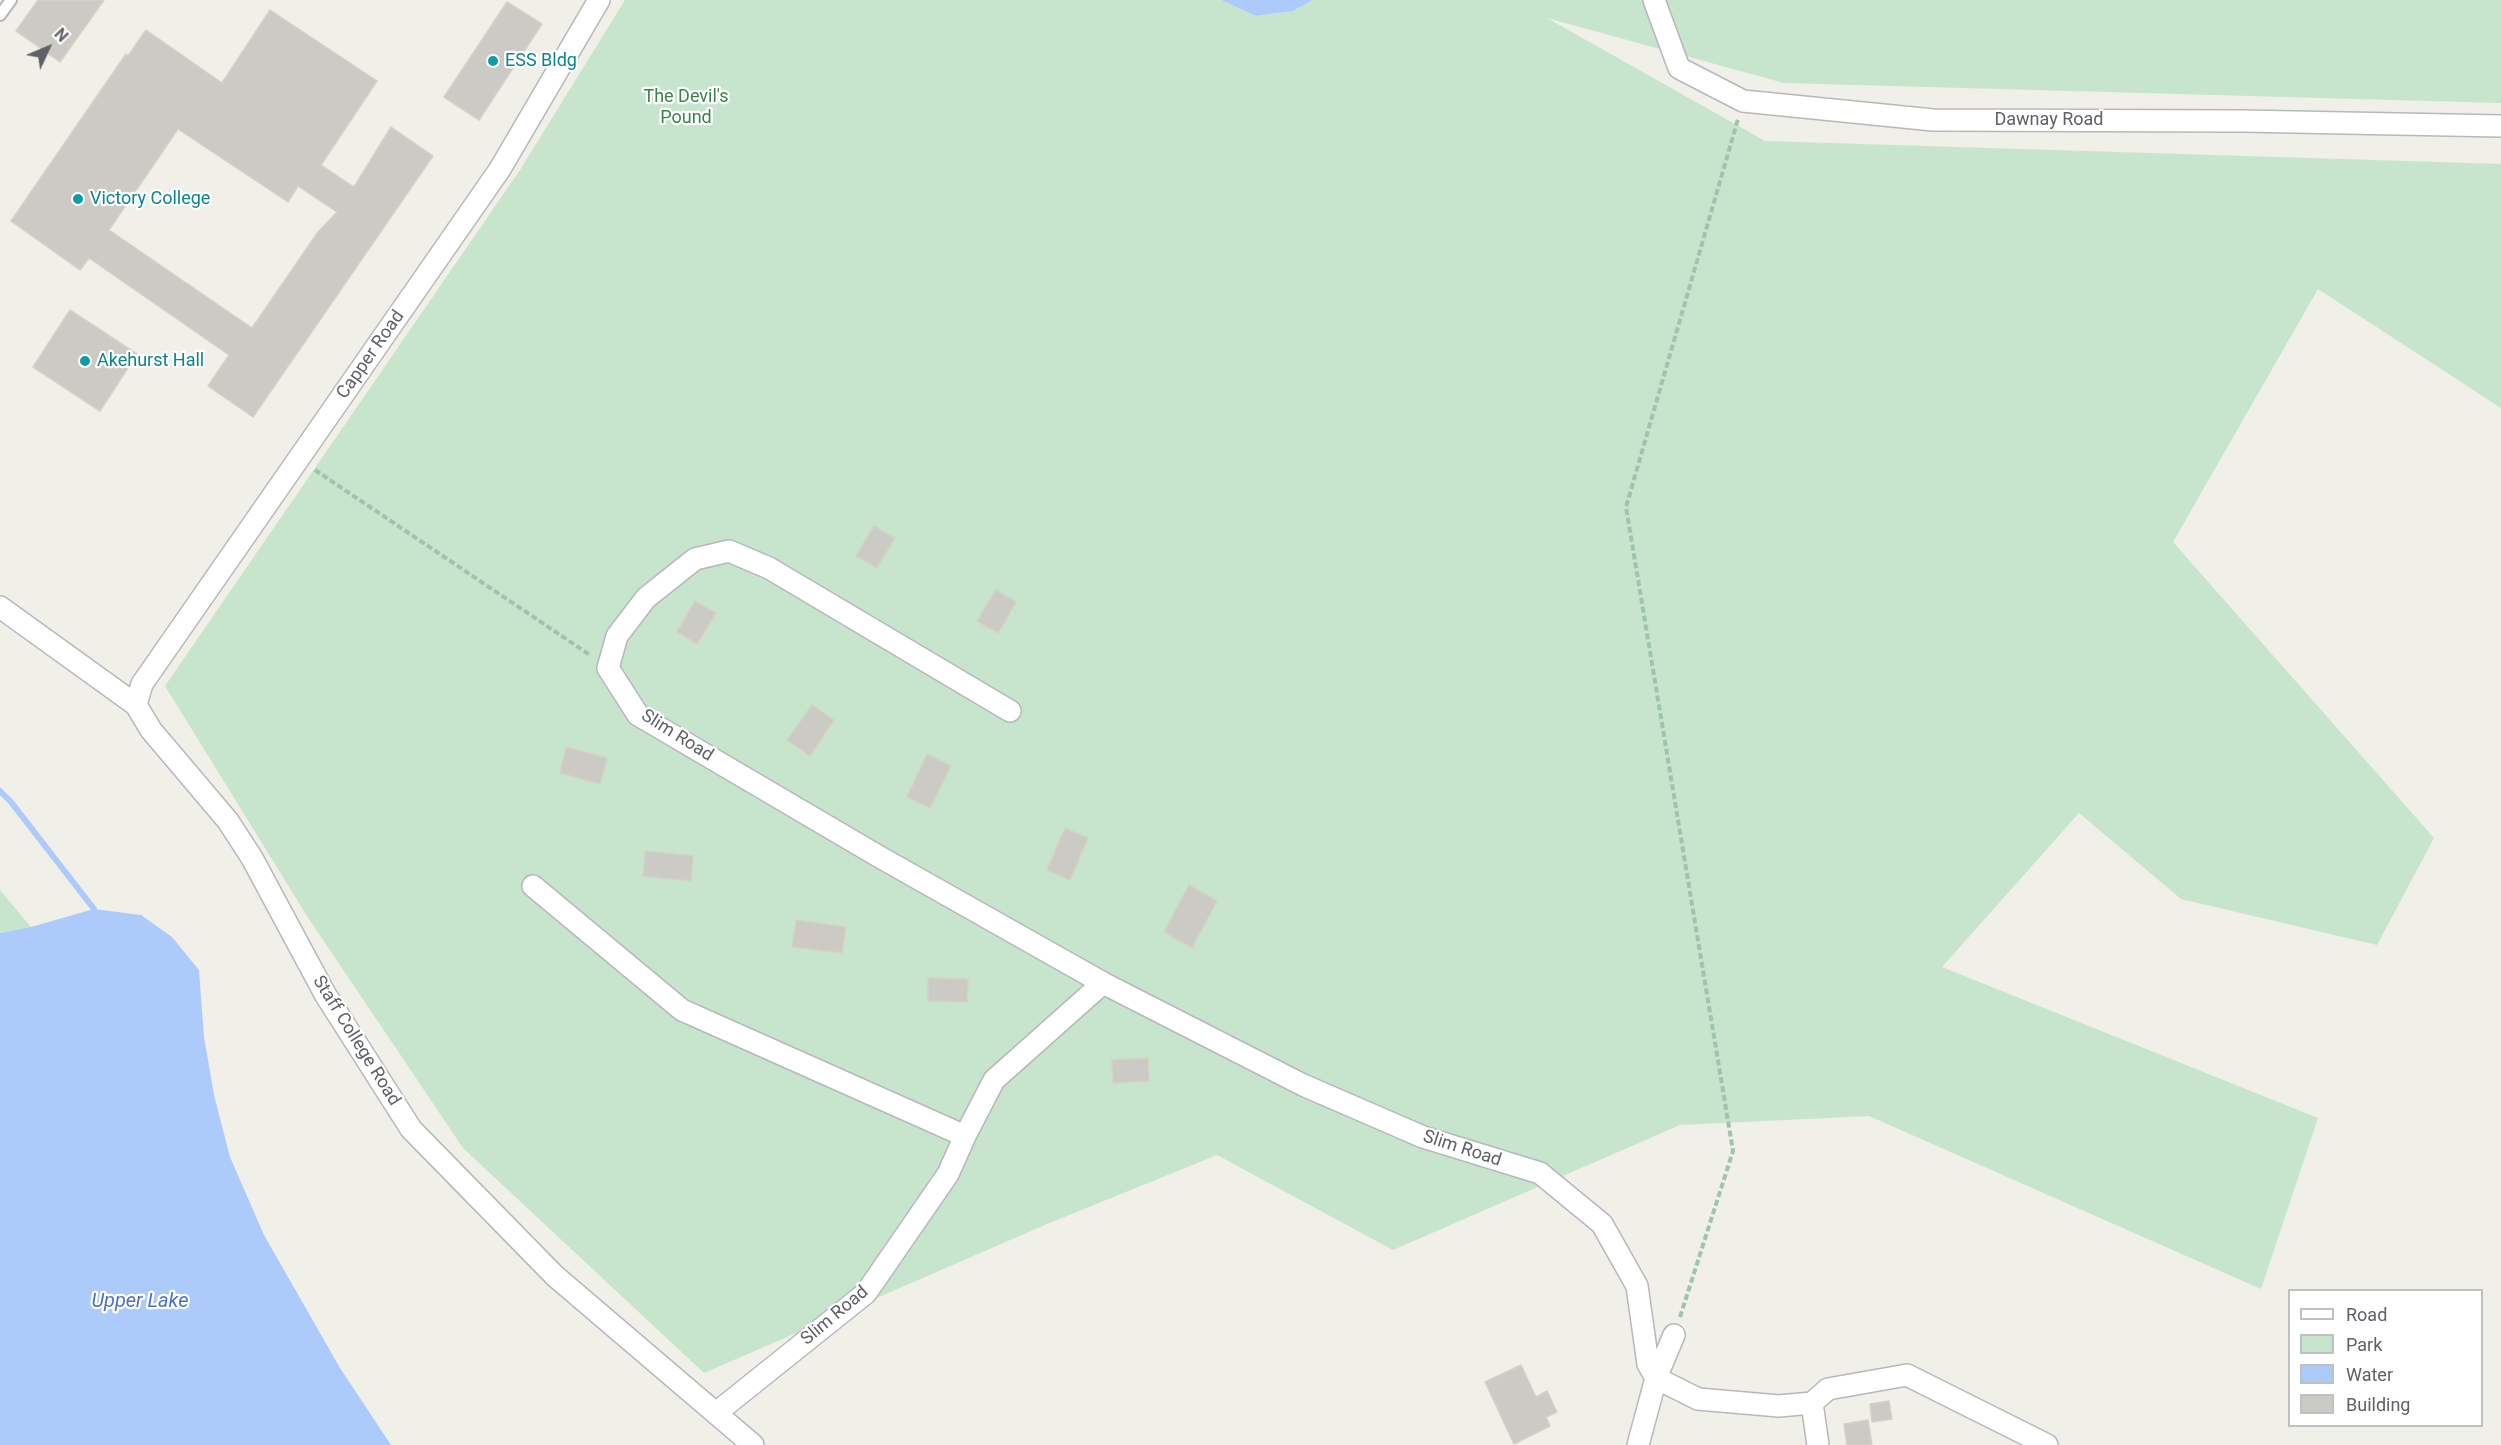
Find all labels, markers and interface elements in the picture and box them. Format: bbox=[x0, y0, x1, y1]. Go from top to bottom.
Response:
north arrow bbox=[18, 18, 78, 78]
text: N bbox=[51, 24, 72, 46]
place label: ESS Bldg bbox=[505, 50, 577, 72]
marker: ESS Bldg bbox=[486, 54, 500, 68]
park label: The Devil's Pound bbox=[643, 86, 729, 128]
street label: Dawnay Road bbox=[1994, 109, 2104, 131]
place label: Victory College bbox=[90, 188, 210, 210]
marker: Victory College bbox=[71, 192, 85, 206]
street label: Capper Road bbox=[333, 307, 409, 403]
place label: Akehurst Hall bbox=[97, 350, 204, 372]
marker: Akehurst Hall bbox=[78, 354, 92, 368]
street label: Slim Road bbox=[637, 705, 717, 767]
street label: Staff College Road bbox=[307, 972, 405, 1110]
street label: Slim Road bbox=[1420, 1126, 1504, 1172]
street label: Slim Road bbox=[797, 1282, 873, 1350]
legend bbox=[2288, 1289, 2483, 1427]
water label: Upper Lake bbox=[91, 1290, 189, 1314]
text: Road bbox=[2346, 1304, 2387, 1325]
text: Park bbox=[2346, 1334, 2382, 1355]
text: Water bbox=[2346, 1364, 2393, 1385]
text: Building bbox=[2346, 1394, 2410, 1415]

